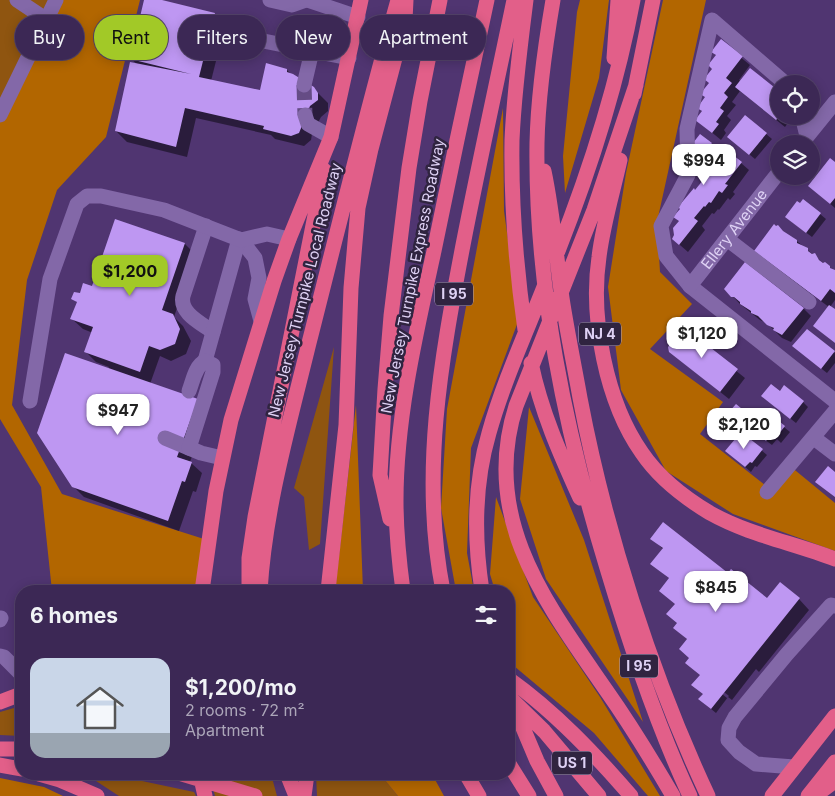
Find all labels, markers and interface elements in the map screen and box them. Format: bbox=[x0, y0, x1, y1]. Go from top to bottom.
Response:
chip: Buy bbox=[15, 15, 84, 60]
chip: Rent bbox=[94, 15, 168, 60]
chip: Filters bbox=[178, 15, 266, 60]
chip: New bbox=[276, 15, 350, 60]
chip: Apartment bbox=[360, 15, 486, 60]
map controls bbox=[770, 75, 820, 185]
button: locate bbox=[770, 75, 820, 125]
button: layers bbox=[770, 135, 820, 185]
street label: New Jersey Turnpike Express Roadway bbox=[376, 136, 449, 415]
pin: $994 bbox=[674, 144, 734, 186]
text: $994 bbox=[683, 150, 725, 170]
street label: New Jersey Turnpike Local Roadway bbox=[264, 160, 346, 419]
street label: Ellery Avenue bbox=[697, 185, 771, 273]
pin: $1,200 bbox=[89, 254, 171, 297]
text: $1,200 bbox=[103, 261, 157, 281]
road number: I 95 bbox=[435, 282, 473, 306]
pin: $1,120 bbox=[661, 316, 743, 359]
road number: NJ 4 bbox=[579, 322, 621, 346]
text: $1,120 bbox=[677, 323, 727, 343]
pin: $947 bbox=[88, 394, 148, 436]
text: $947 bbox=[98, 400, 139, 420]
pin: $2,120 bbox=[703, 408, 785, 450]
text: $2,120 bbox=[718, 414, 770, 434]
pin: $845 bbox=[686, 570, 746, 613]
text: $845 bbox=[695, 577, 737, 597]
icon: filters bbox=[472, 601, 500, 629]
text: 6 homes bbox=[30, 603, 118, 628]
road number: I 95 bbox=[620, 654, 658, 678]
text: $1,200/mo bbox=[185, 675, 297, 700]
icon: home bbox=[70, 678, 130, 738]
text: 2 rooms · 72 m² bbox=[185, 700, 305, 720]
text: Apartment bbox=[185, 720, 265, 740]
road number: US 1 bbox=[552, 751, 592, 774]

